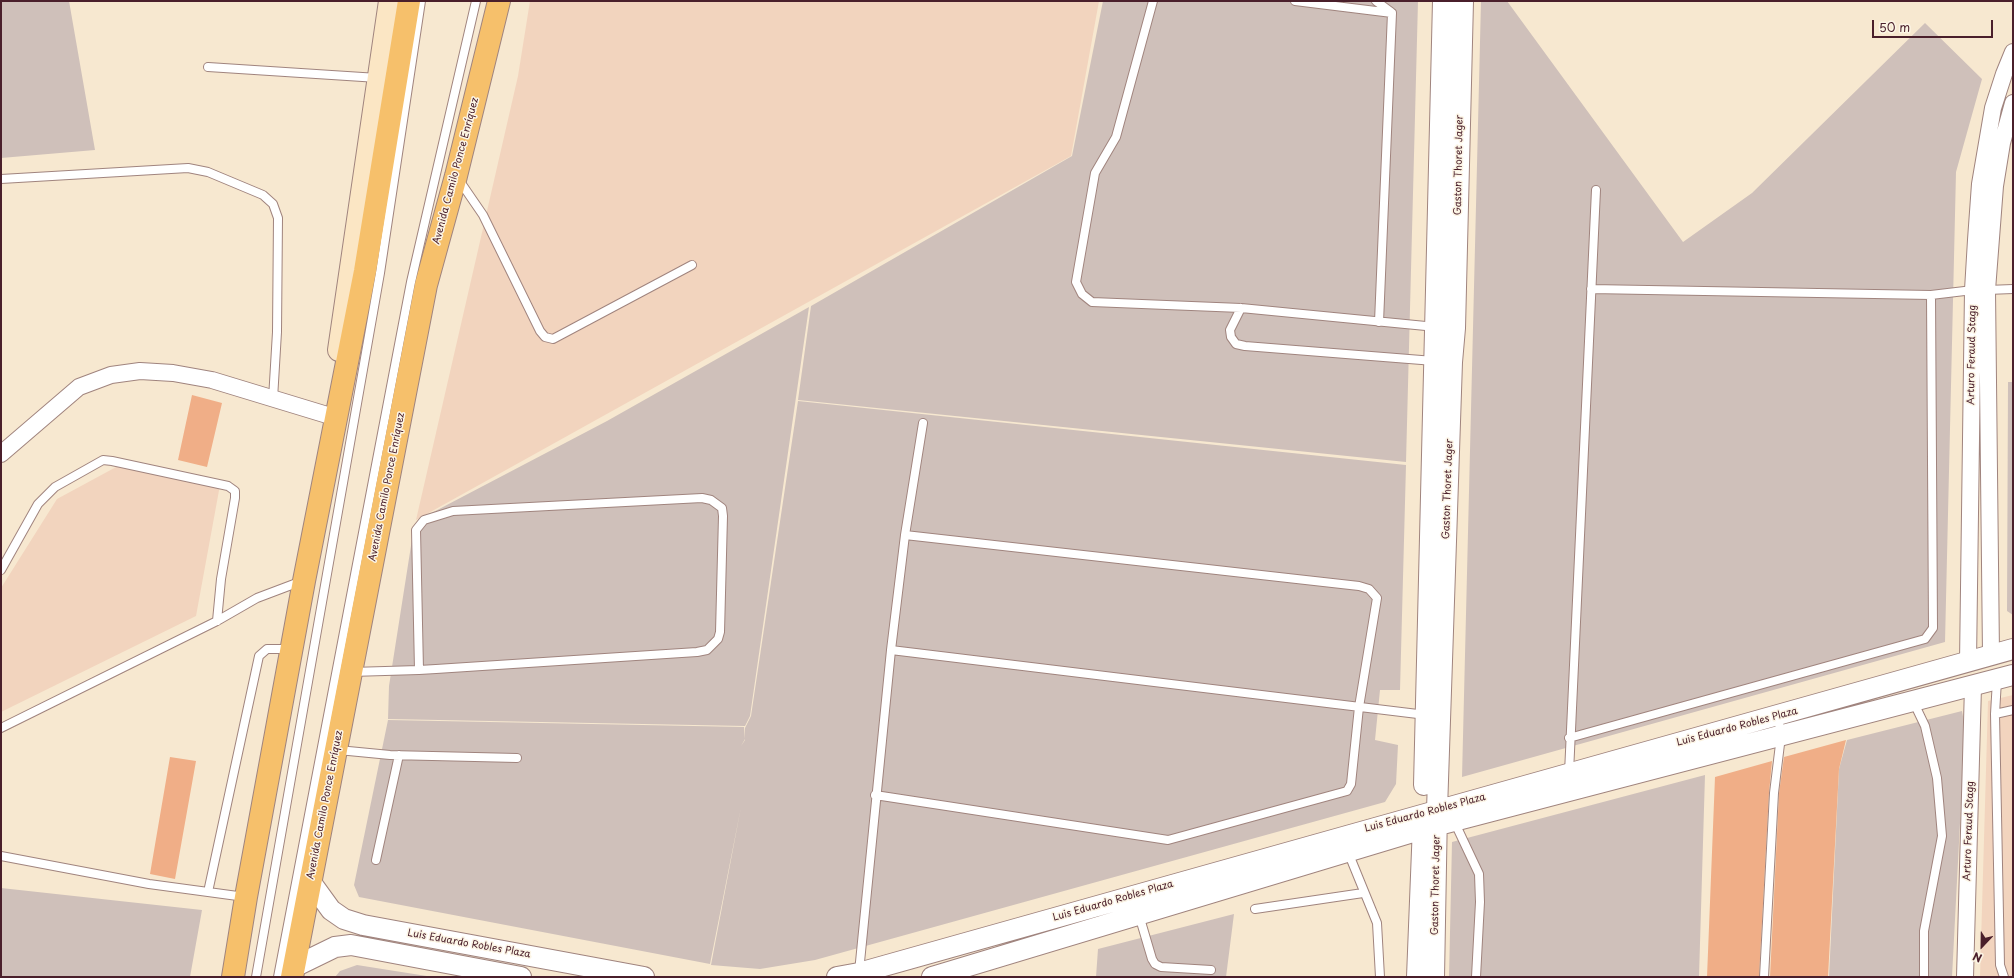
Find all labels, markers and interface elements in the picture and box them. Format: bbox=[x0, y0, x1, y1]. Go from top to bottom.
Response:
scale bar bbox=[1874, 12, 1995, 38]
text: 50 m bbox=[1879, 18, 1910, 36]
street label: Avenida Camilo Ponce Enríquez bbox=[431, 96, 481, 246]
street label: Gaston Thoret Jager bbox=[1452, 115, 1466, 215]
street label: Arturo Feraud Stagg bbox=[1965, 305, 1979, 405]
street label: Avenida Camilo Ponce Enríquez bbox=[367, 412, 407, 562]
street label: Gaston Thoret Jager bbox=[1440, 439, 1456, 539]
street label: Luis Eduardo Robles Plaza bbox=[1675, 705, 1799, 749]
street label: Avenida Camilo Ponce Enríquez bbox=[305, 730, 345, 880]
street label: Arturo Feraud Stagg bbox=[1961, 781, 1977, 881]
street label: Luis Eduardo Robles Plaza bbox=[1363, 791, 1487, 835]
street label: Gaston Thoret Jager bbox=[1429, 835, 1443, 935]
street label: Luis Eduardo Robles Plaza bbox=[1051, 878, 1175, 924]
north arrow bbox=[1962, 926, 2002, 966]
street label: Luis Eduardo Robles Plaza bbox=[406, 927, 532, 961]
text: N bbox=[1970, 948, 1985, 967]

